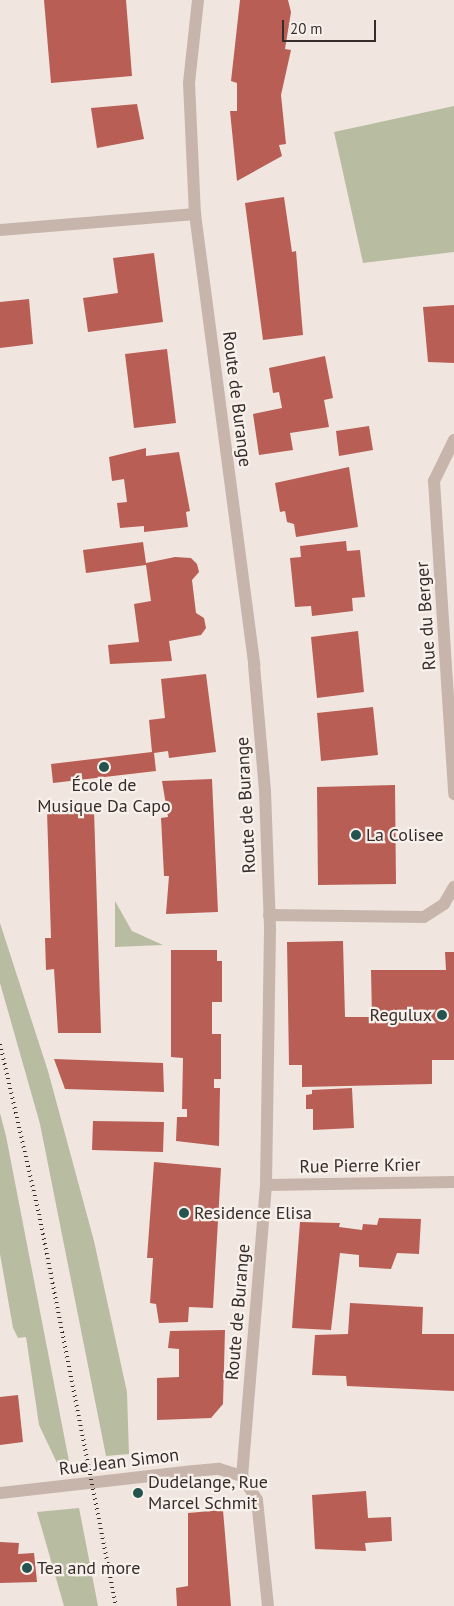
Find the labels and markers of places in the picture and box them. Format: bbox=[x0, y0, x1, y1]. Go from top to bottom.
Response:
marker: École de Musique Da Capo bbox=[98, 761, 110, 773]
place label: École de Musique Da Capo bbox=[37, 775, 171, 818]
place label: La Colisee bbox=[366, 824, 444, 846]
marker: La Colisee bbox=[350, 829, 362, 841]
place label: Regulux bbox=[370, 1004, 432, 1026]
marker: Regulux bbox=[436, 1009, 448, 1021]
place label: Residence Elisa bbox=[194, 1202, 312, 1224]
marker: Residence Elisa bbox=[178, 1207, 190, 1219]
place label: Dudelange, Rue Marcel Schmit bbox=[148, 1472, 269, 1515]
marker: Dudelange, Rue Marcel Schmit bbox=[132, 1487, 144, 1499]
place label: Tea and more bbox=[37, 1557, 140, 1579]
marker: Tea and more bbox=[21, 1562, 33, 1574]

